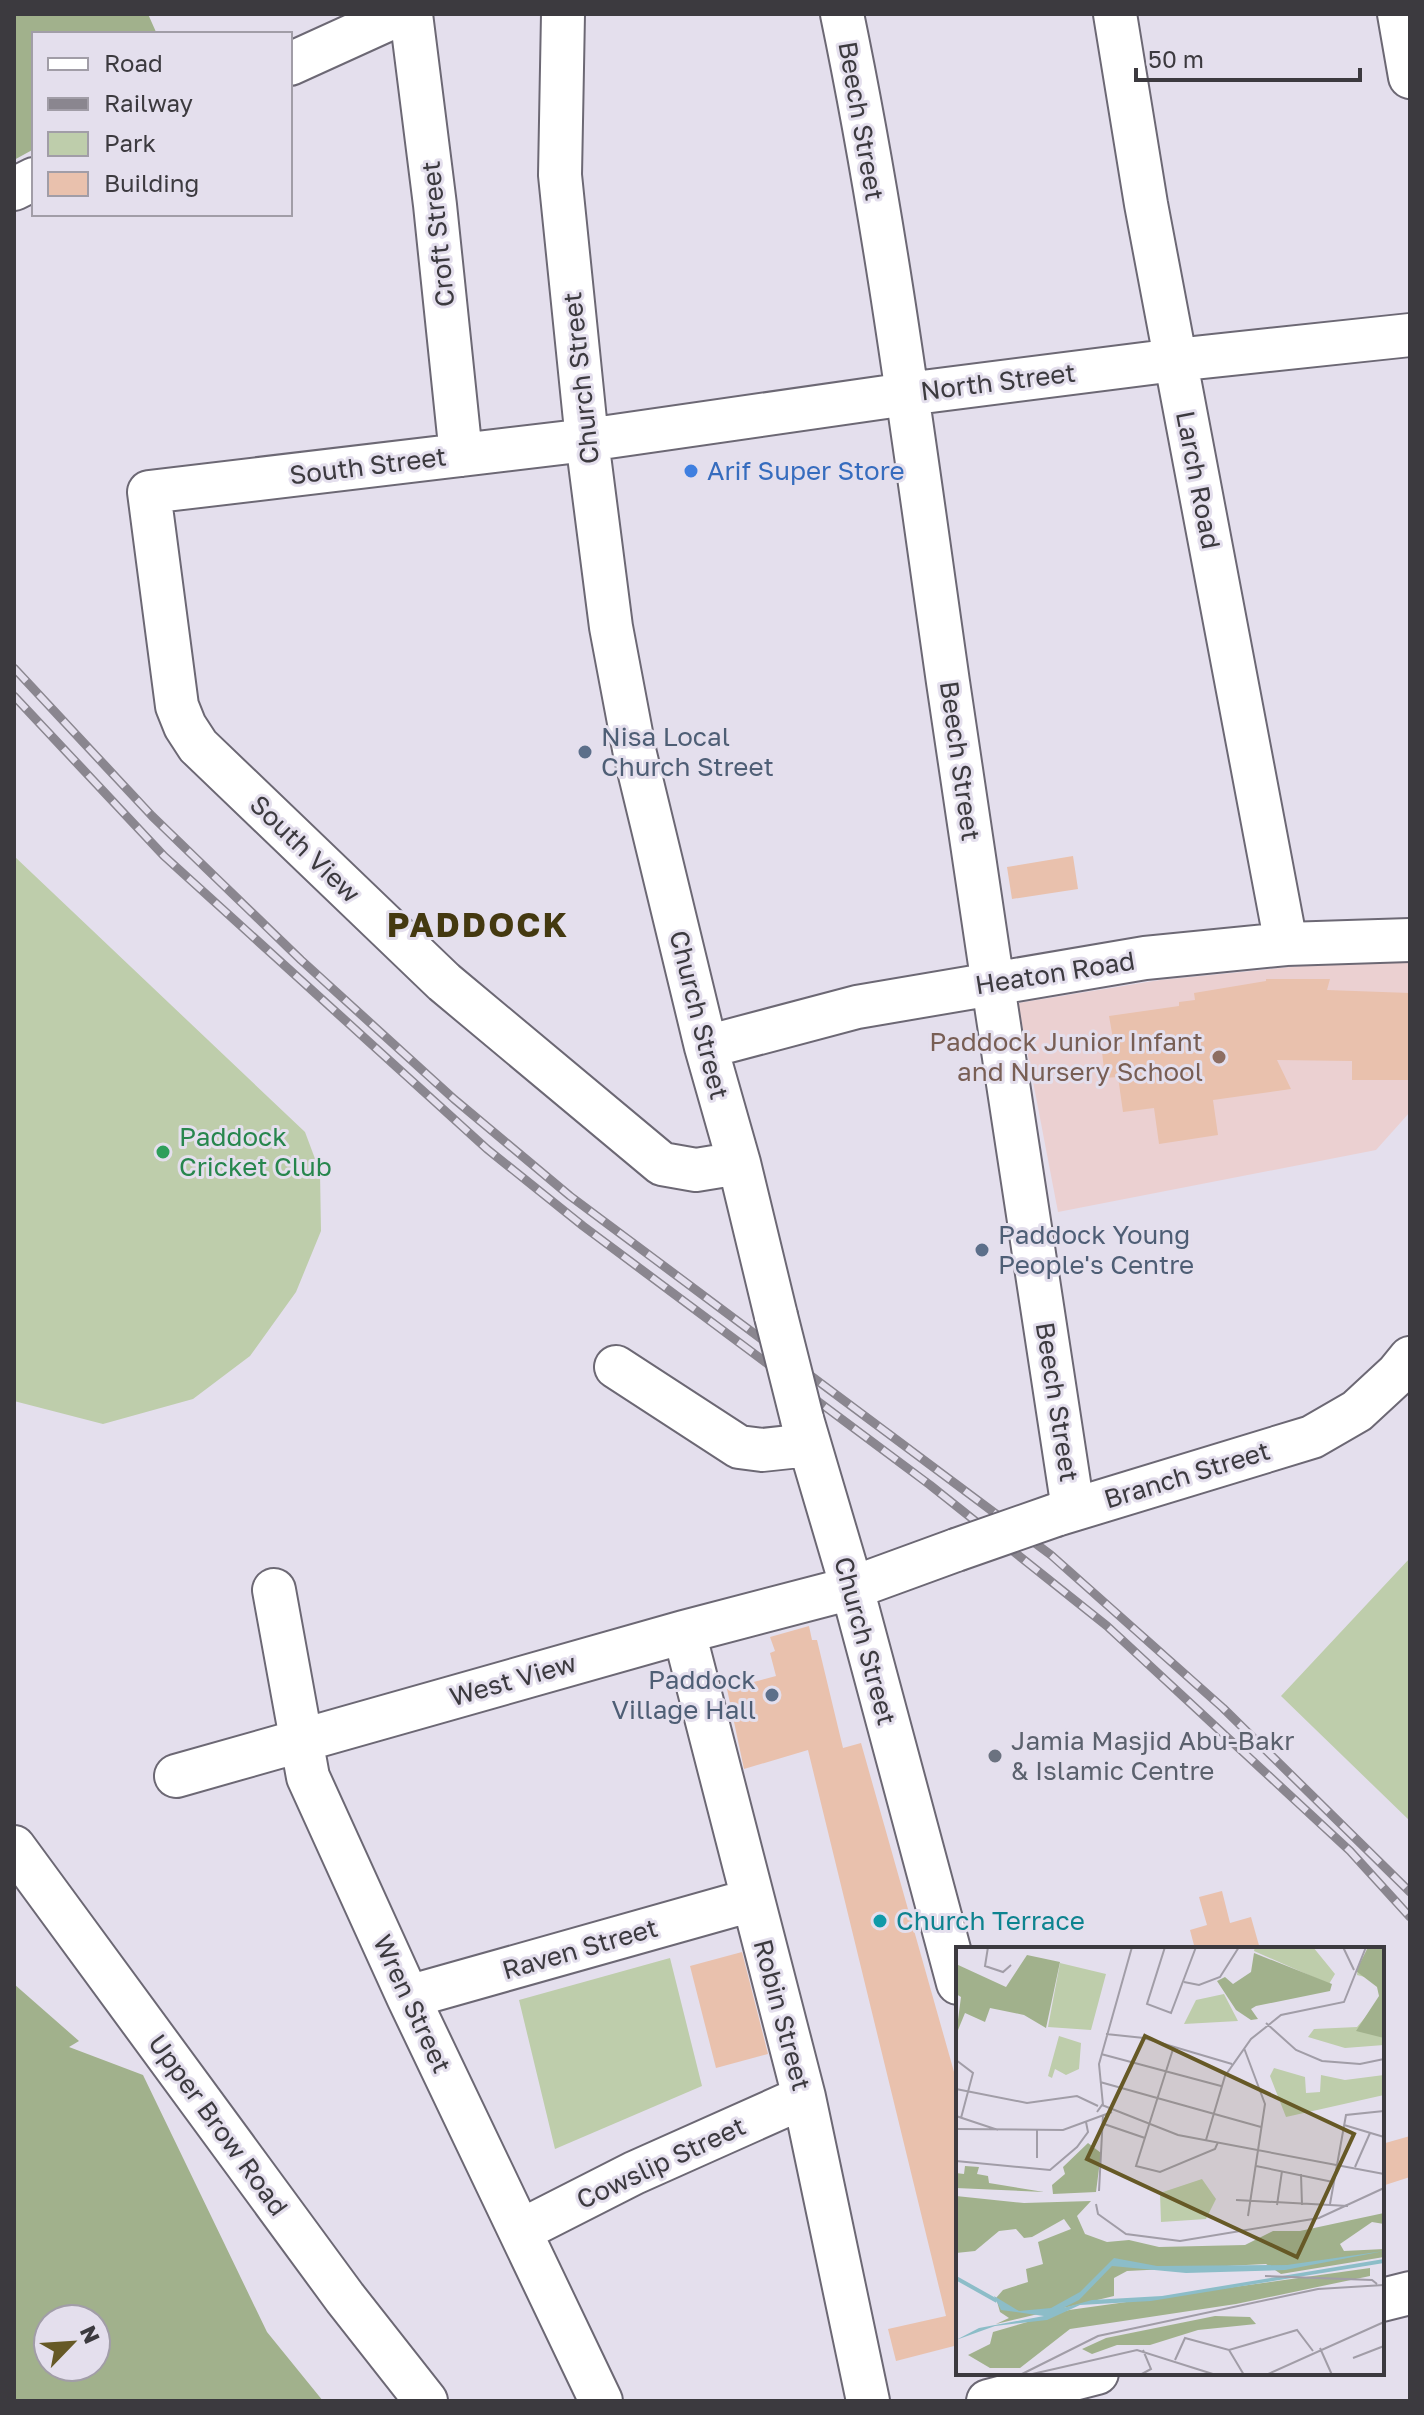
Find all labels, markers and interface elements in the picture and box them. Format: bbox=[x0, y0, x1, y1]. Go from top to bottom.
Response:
legend bbox=[32, 32, 292, 216]
scale bar bbox=[1136, 32, 1360, 82]
street label: Beech Street bbox=[832, 39, 891, 203]
text: 50 m bbox=[1148, 44, 1204, 73]
text: Road bbox=[104, 48, 163, 77]
text: Railway bbox=[104, 88, 193, 117]
text: Park bbox=[104, 128, 156, 157]
street label: Croft Street bbox=[414, 160, 461, 309]
text: Building bbox=[104, 168, 199, 197]
street label: Church Street bbox=[556, 290, 605, 466]
street label: North Street bbox=[919, 357, 1077, 406]
street label: Larch Road bbox=[1170, 408, 1227, 552]
street label: South Street bbox=[288, 441, 448, 491]
place label: Arif Super Store bbox=[707, 455, 905, 486]
marker: Arif Super Store bbox=[682, 462, 700, 480]
street label: Beech Street bbox=[934, 679, 987, 843]
place label: Nisa Local Church Street bbox=[601, 721, 774, 782]
marker: Nisa Local Church Street bbox=[576, 743, 594, 761]
street label: South View bbox=[244, 788, 367, 909]
district label: PADDOCK bbox=[387, 904, 569, 944]
street label: Church Street bbox=[664, 927, 735, 1103]
street label: Heaton Road bbox=[973, 945, 1137, 1000]
place label: Paddock Junior Infant and Nursery School bbox=[929, 1026, 1203, 1087]
marker: Paddock Junior Infant and Nursery School bbox=[1210, 1048, 1228, 1066]
place label: Paddock Cricket Club bbox=[179, 1121, 332, 1182]
marker: Paddock Cricket Club bbox=[154, 1143, 172, 1161]
place label: Paddock Young People's Centre bbox=[998, 1219, 1194, 1280]
marker: Paddock Young People's Centre bbox=[973, 1241, 991, 1259]
street label: Beech Street bbox=[1030, 1320, 1085, 1484]
street label: Branch Street bbox=[1100, 1435, 1273, 1514]
street label: Church Street bbox=[828, 1553, 903, 1728]
street label: West View bbox=[446, 1647, 580, 1712]
place label: Paddock Village Hall bbox=[612, 1664, 756, 1725]
marker: Paddock Village Hall bbox=[763, 1686, 781, 1704]
place label: Jamia Masjid Abu-Bakr & Islamic Centre bbox=[1011, 1725, 1295, 1786]
marker: Jamia Masjid Abu-Bakr & Islamic Centre bbox=[986, 1747, 1004, 1765]
place label: Church Terrace bbox=[896, 1905, 1085, 1936]
street label: Raven Street bbox=[499, 1912, 661, 1985]
marker: Church Terrace bbox=[871, 1912, 889, 1930]
street label: Wren Street bbox=[367, 1930, 458, 2078]
street label: Robin Street bbox=[747, 1936, 818, 2094]
inset map bbox=[956, 1947, 1384, 2375]
street label: Upper Brow Road bbox=[142, 2028, 295, 2221]
street label: Cowslip Street bbox=[571, 2110, 750, 2215]
north arrow bbox=[32, 2303, 112, 2383]
text: N bbox=[75, 2321, 106, 2348]

